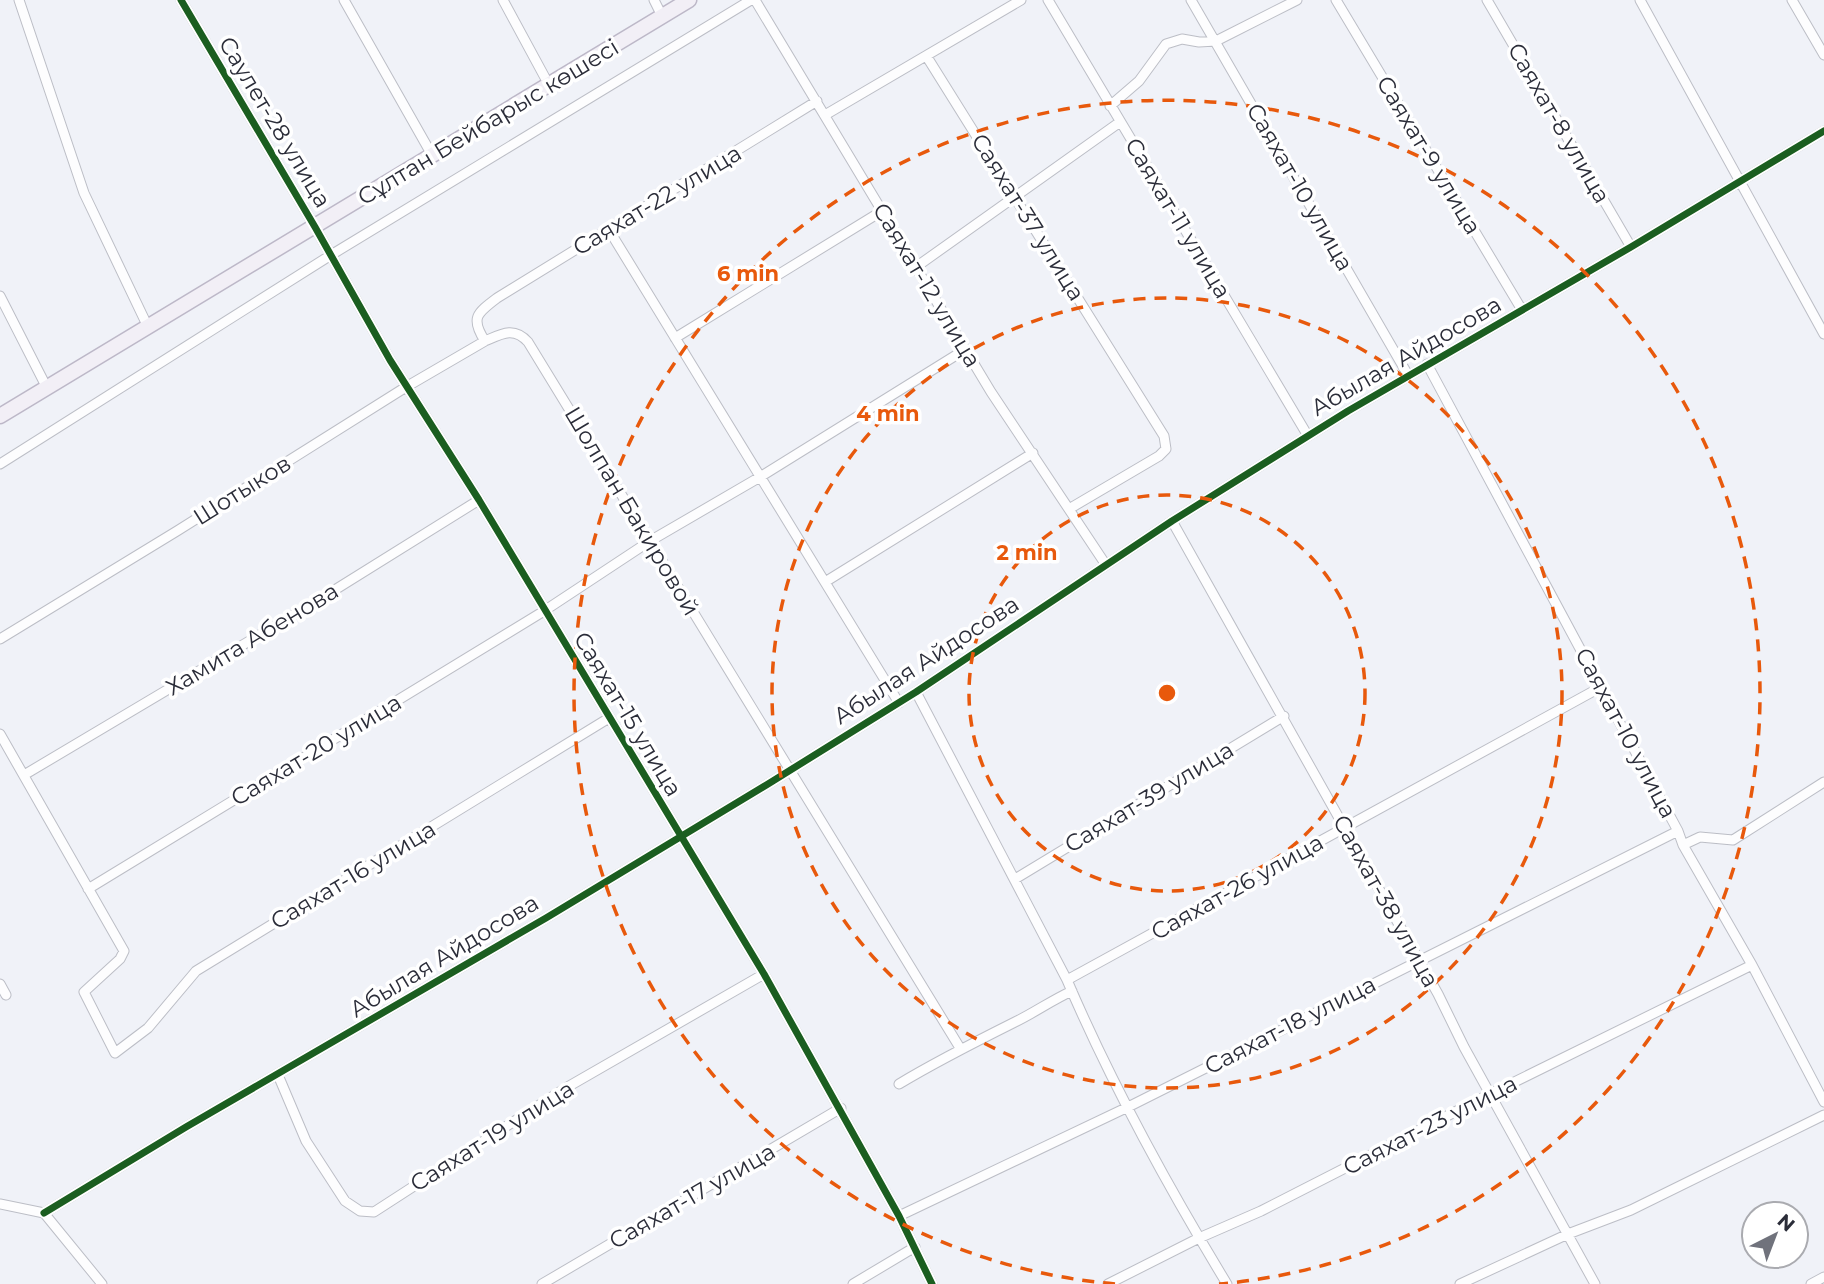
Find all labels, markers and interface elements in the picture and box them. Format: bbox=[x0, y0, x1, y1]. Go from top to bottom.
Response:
street label: Саулет-28 улица bbox=[213, 31, 337, 213]
street label: Сұлтан Бейбарыс көшесі bbox=[352, 33, 624, 211]
street label: Саяхат-8 улица bbox=[1502, 38, 1616, 208]
street label: Саяхат-9 улица bbox=[1371, 71, 1487, 239]
street label: Саяхат-10 улица bbox=[1241, 98, 1359, 276]
street label: Саяхат-37 улица bbox=[965, 128, 1091, 306]
street label: Саяхат-11 улица bbox=[1119, 133, 1237, 303]
street label: Саяхат-22 улица bbox=[568, 139, 746, 261]
street label: Саяхат-12 улица bbox=[867, 198, 987, 372]
text: 6 min bbox=[717, 261, 779, 286]
street label: Абылая Айдосова bbox=[1306, 290, 1506, 422]
street label: Шолпан Бакировой bbox=[558, 401, 706, 621]
text: 4 min bbox=[856, 401, 920, 426]
street label: Шотыков bbox=[188, 449, 296, 531]
text: 2 min bbox=[996, 540, 1058, 565]
street label: Хамита Абенова bbox=[161, 576, 343, 702]
street label: Абылая Айдосова bbox=[828, 590, 1024, 730]
street label: Саяхат-15 улица bbox=[568, 627, 688, 801]
street label: Саяхат-10 улица bbox=[1569, 643, 1683, 823]
centre of rings bbox=[1155, 681, 1179, 705]
street label: Саяхат-20 улица bbox=[226, 688, 406, 812]
street label: Саяхат-39 улица bbox=[1059, 735, 1239, 859]
street label: Саяхат-38 улица bbox=[1327, 810, 1445, 992]
street label: Саяхат-16 улица bbox=[265, 815, 441, 935]
street label: Саяхат-26 улица bbox=[1146, 828, 1328, 946]
street label: Абылая Айдосова bbox=[345, 889, 543, 1023]
street label: Саяхат-18 улица bbox=[1200, 970, 1380, 1080]
street label: Саяхат-23 улица bbox=[1338, 1069, 1522, 1181]
street label: Саяхат-19 улица bbox=[405, 1074, 579, 1198]
street label: Саяхат-17 улица bbox=[604, 1137, 780, 1255]
north arrow bbox=[1740, 1200, 1810, 1270]
text: N bbox=[1773, 1209, 1799, 1236]

